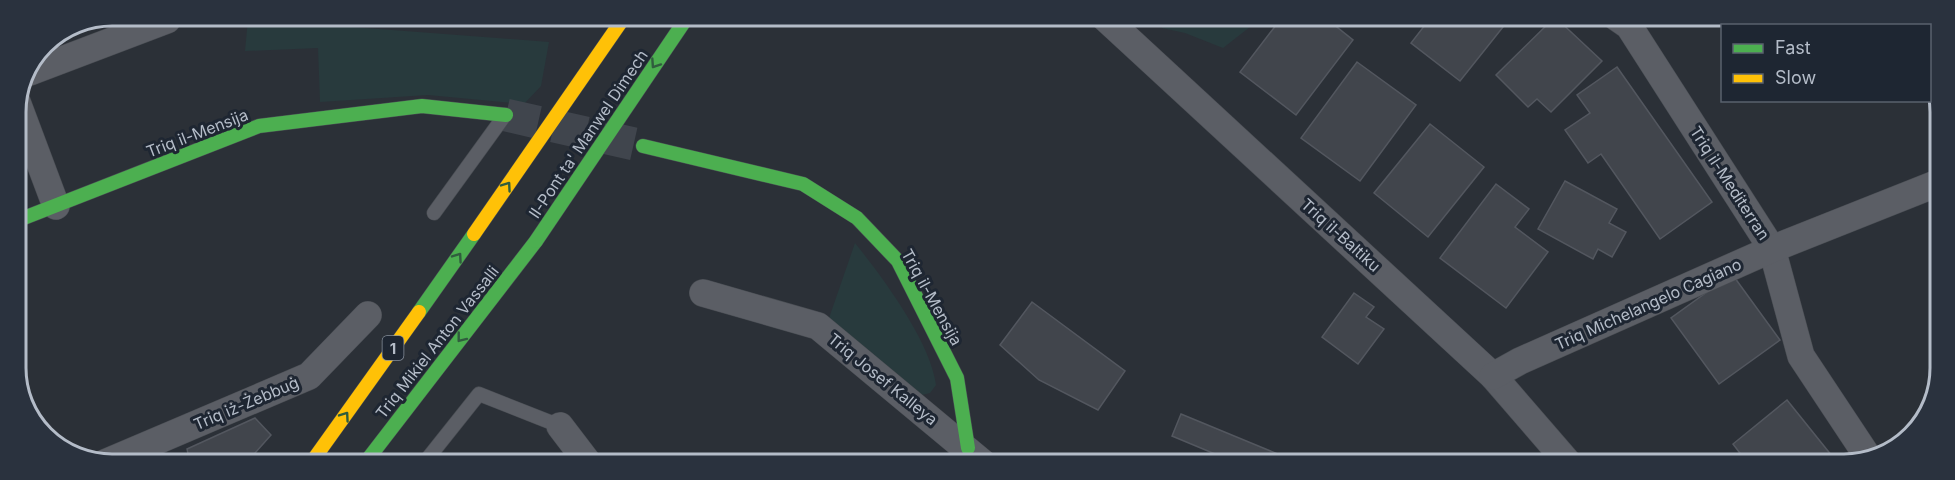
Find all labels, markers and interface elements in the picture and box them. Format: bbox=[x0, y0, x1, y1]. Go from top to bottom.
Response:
legend bbox=[1721, 24, 1931, 102]
text: Fast bbox=[1775, 37, 1811, 58]
street label: Il-Pont ta' Manwel Dimech bbox=[524, 46, 652, 222]
one-way arrow bbox=[651, 57, 662, 68]
text: Slow bbox=[1775, 67, 1816, 88]
street label: Triq il-Mensija bbox=[143, 104, 251, 162]
street label: Triq il-Mediterran bbox=[1686, 122, 1774, 244]
one-way arrow bbox=[500, 181, 511, 192]
street label: Triq il-Baltiku bbox=[1297, 194, 1385, 276]
street label: Triq il-Mensija bbox=[897, 245, 967, 349]
one-way arrow bbox=[451, 252, 462, 263]
street label: Triq Michelangelo Cagiano bbox=[1552, 254, 1744, 354]
street label: Triq Mikiel Anton Vassalli bbox=[371, 262, 503, 422]
street label: Triq Josef Kalleya bbox=[824, 329, 942, 429]
one-way arrow bbox=[458, 331, 469, 342]
road number: 1 bbox=[382, 336, 404, 360]
street label: Triq iż-Żebbuġ bbox=[190, 372, 302, 434]
one-way arrow bbox=[338, 411, 349, 422]

